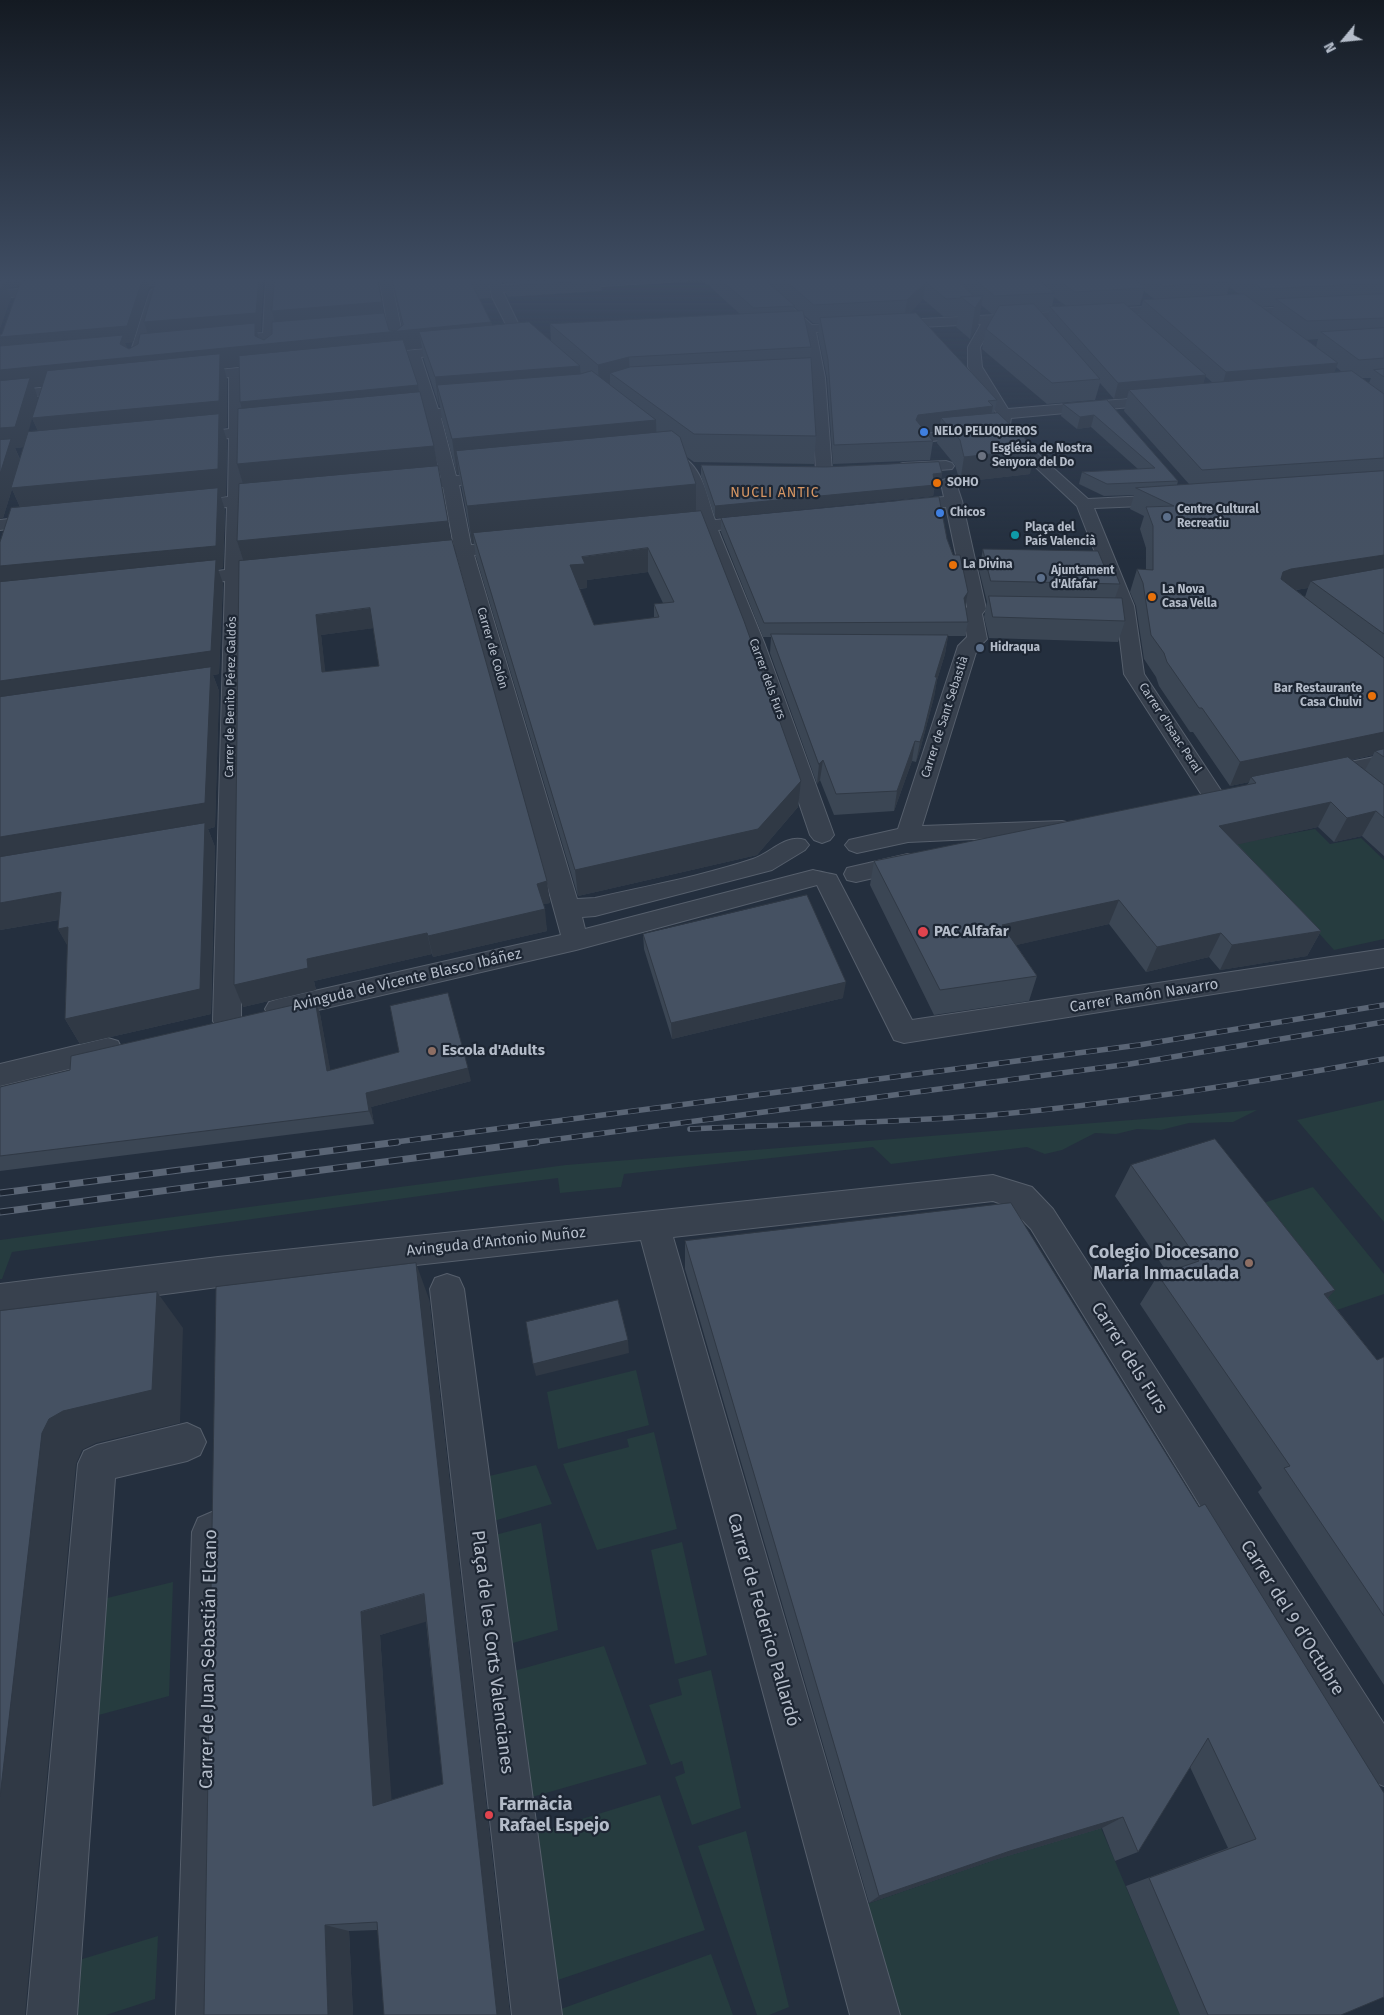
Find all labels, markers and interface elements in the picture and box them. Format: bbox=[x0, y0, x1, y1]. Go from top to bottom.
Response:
north arrow bbox=[1319, 15, 1369, 65]
text: N bbox=[1321, 39, 1340, 55]
place label: NELO PELUQUEROS bbox=[934, 425, 1037, 439]
marker: NELO PELUQUEROS bbox=[918, 426, 930, 438]
place label: Església de Nostra Senyora del Do bbox=[992, 442, 1092, 470]
marker: Església de Nostra Senyora del Do bbox=[976, 450, 988, 462]
place label: SOHO bbox=[947, 476, 978, 490]
marker: SOHO bbox=[931, 477, 943, 489]
district label: NUCLI ANTIC bbox=[729, 485, 821, 501]
place label: Centre Cultural Recreatiu bbox=[1177, 503, 1259, 531]
place label: Chicos bbox=[950, 506, 985, 520]
marker: Chicos bbox=[934, 507, 946, 519]
marker: Centre Cultural Recreatiu bbox=[1161, 511, 1173, 523]
place label: Plaça del País Valencià bbox=[1025, 521, 1096, 549]
marker: Plaça del País Valencià bbox=[1009, 529, 1021, 541]
place label: La Divina bbox=[963, 558, 1013, 572]
marker: La Divina bbox=[947, 559, 959, 571]
place label: Ajuntament d'Alfafar bbox=[1051, 564, 1115, 592]
marker: Ajuntament d'Alfafar bbox=[1035, 572, 1047, 584]
place label: La Nova Casa Vella bbox=[1162, 583, 1217, 611]
marker: La Nova Casa Vella bbox=[1146, 591, 1158, 603]
street label: Carrer de Colón bbox=[473, 606, 511, 690]
street label: Carrer de Benito Pérez Galdós bbox=[222, 616, 240, 778]
street label: Carrer dels Furs bbox=[746, 637, 788, 721]
place label: Hidraqua bbox=[990, 641, 1040, 655]
marker: Hidraqua bbox=[974, 642, 986, 654]
street label: Carrer de Sant Sebastià bbox=[918, 654, 972, 780]
street label: Carrer d'Isaac Peral bbox=[1136, 680, 1204, 776]
place label: Bar Restaurante Casa Chulvi bbox=[1274, 682, 1362, 710]
marker: Bar Restaurante Casa Chulvi bbox=[1366, 690, 1378, 702]
place label: PAC Alfafar bbox=[934, 923, 1009, 941]
marker: PAC Alfafar bbox=[916, 925, 930, 939]
street label: Avinguda de Vicente Blasco Ibáñez bbox=[291, 945, 523, 1015]
street label: Carrer Ramón Navarro bbox=[1068, 975, 1220, 1017]
place label: Escola d'Adults bbox=[442, 1042, 545, 1060]
marker: Escola d'Adults bbox=[426, 1045, 438, 1057]
street label: Avinguda d’Antonio Muñoz bbox=[406, 1224, 586, 1260]
place label: Colegio Diocesano María Inmaculada bbox=[1089, 1242, 1239, 1284]
marker: Colegio Diocesano María Inmaculada bbox=[1243, 1257, 1255, 1269]
street label: Carrer dels Furs bbox=[1086, 1298, 1172, 1418]
street label: Carrer de Federico Pallardó bbox=[722, 1511, 804, 1729]
street label: Carrer de Juan Sebastián Elcano bbox=[196, 1529, 222, 1789]
street label: Plaça de les Corts Valencianes bbox=[466, 1529, 518, 1775]
street label: Carrer del 9 d’Octubre bbox=[1235, 1536, 1349, 1700]
place label: Farmàcia Rafael Espejo bbox=[499, 1794, 610, 1836]
marker: Farmàcia Rafael Espejo bbox=[483, 1809, 495, 1821]

